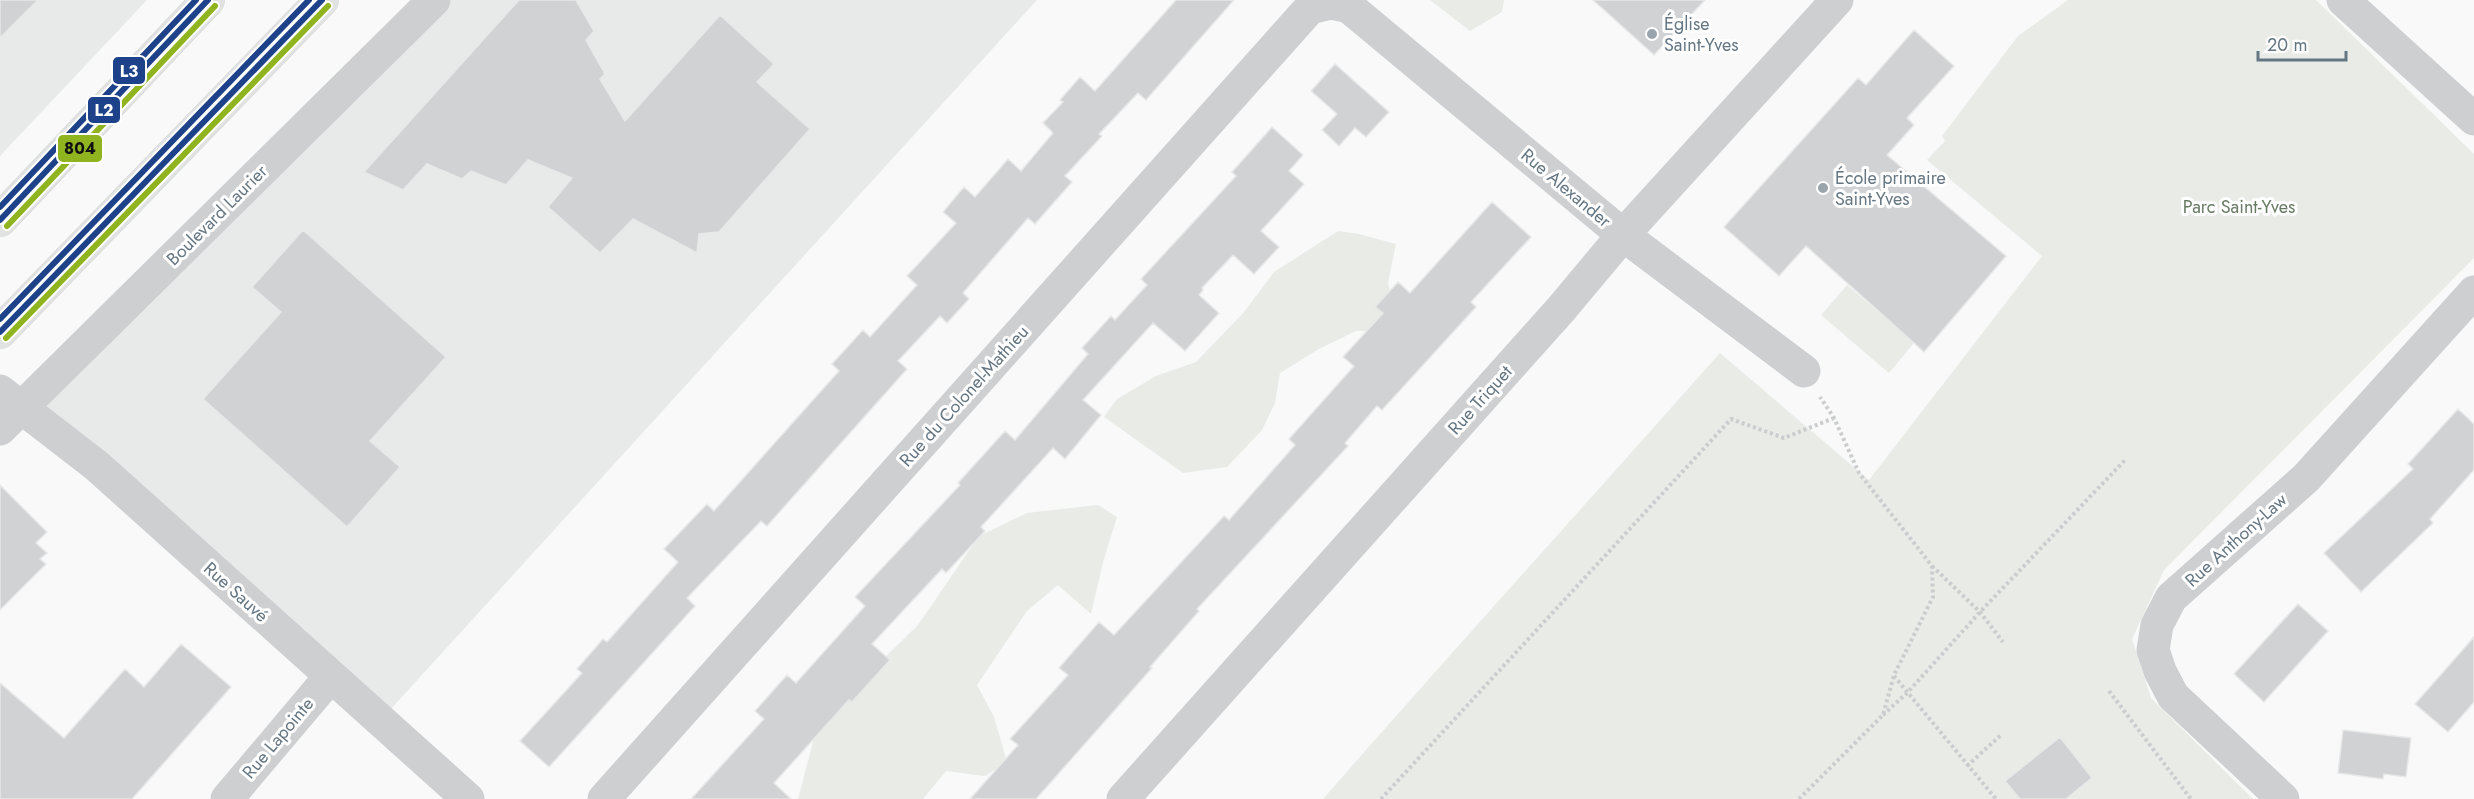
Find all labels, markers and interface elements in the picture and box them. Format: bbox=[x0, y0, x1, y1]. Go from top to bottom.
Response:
place label: Église Saint-Yves bbox=[1664, 11, 1738, 58]
scale bar bbox=[2258, 24, 2346, 62]
marker: Église Saint-Yves bbox=[1645, 27, 1659, 41]
text: 20 m bbox=[2267, 32, 2307, 58]
line badge: L3 bbox=[112, 56, 146, 85]
text: L3 bbox=[120, 60, 138, 83]
line badge: L2 bbox=[87, 96, 121, 124]
text: L2 bbox=[95, 99, 113, 122]
line badge: 804 bbox=[57, 134, 103, 163]
text: 804 bbox=[64, 137, 96, 160]
street label: Rue Alexander bbox=[1515, 142, 1617, 234]
street label: Boulevard Laurier bbox=[161, 158, 274, 271]
place label: École primaire Saint-Yves bbox=[1835, 165, 1946, 212]
marker: École primaire Saint-Yves bbox=[1816, 181, 1830, 195]
park label: Parc Saint-Yves bbox=[2183, 194, 2295, 220]
street label: Rue du Colonel-Mathieu bbox=[893, 319, 1035, 473]
street label: Rue Triquet bbox=[1442, 359, 1519, 440]
street label: Rue Anthony-Law bbox=[2179, 487, 2293, 593]
street label: Rue Sauvé bbox=[198, 556, 274, 628]
street label: Rue Lapointe bbox=[236, 692, 320, 784]

